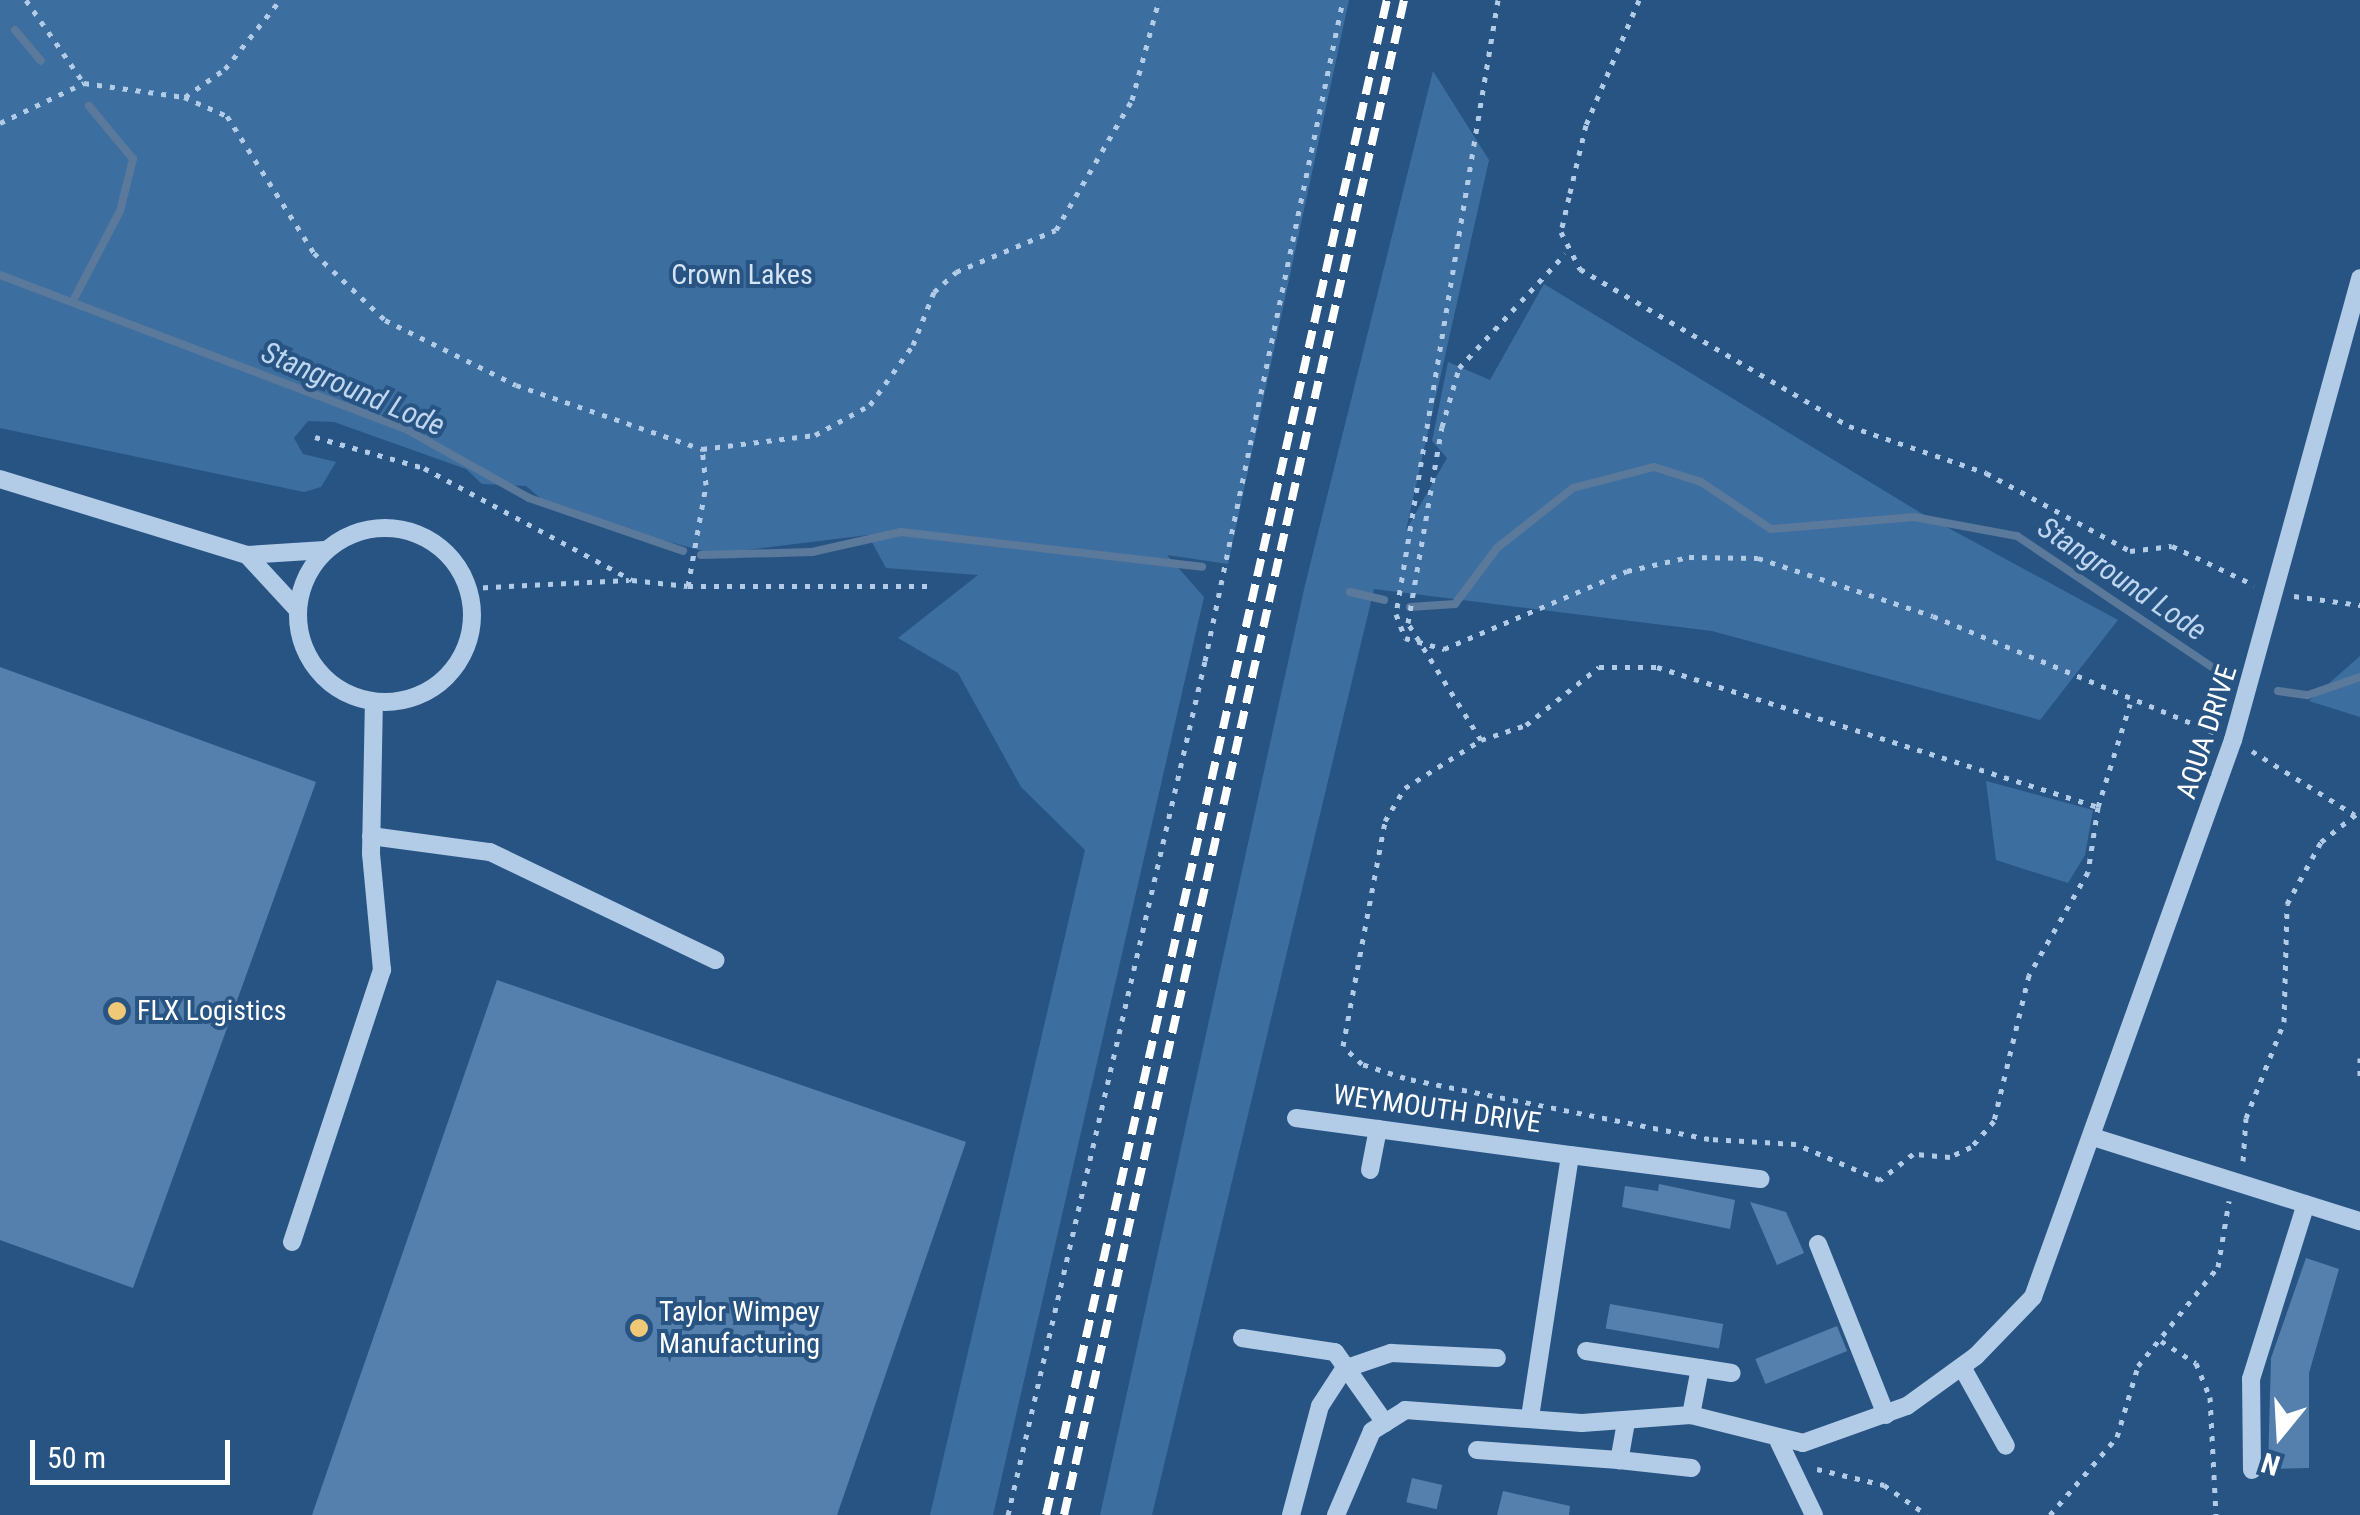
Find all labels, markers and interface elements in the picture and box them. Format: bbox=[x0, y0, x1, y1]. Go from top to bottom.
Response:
park label: Crown Lakes bbox=[671, 258, 813, 292]
water label: Stanground Lode bbox=[256, 334, 450, 444]
water label: Stanground Lode bbox=[2031, 509, 2213, 649]
street label: AQUA DRIVE bbox=[2170, 661, 2244, 803]
place label: FLX Logistics bbox=[137, 994, 286, 1028]
marker: FLX Logistics bbox=[106, 1000, 128, 1022]
street label: WEYMOUTH DRIVE bbox=[1331, 1078, 1543, 1140]
place label: Taylor Wimpey Manufacturing bbox=[659, 1295, 820, 1361]
marker: Taylor Wimpey Manufacturing bbox=[628, 1317, 650, 1339]
north arrow bbox=[2230, 1385, 2330, 1485]
scale bar bbox=[35, 1420, 235, 1482]
text: 50 m bbox=[47, 1440, 106, 1475]
text: N bbox=[2257, 1446, 2284, 1482]

